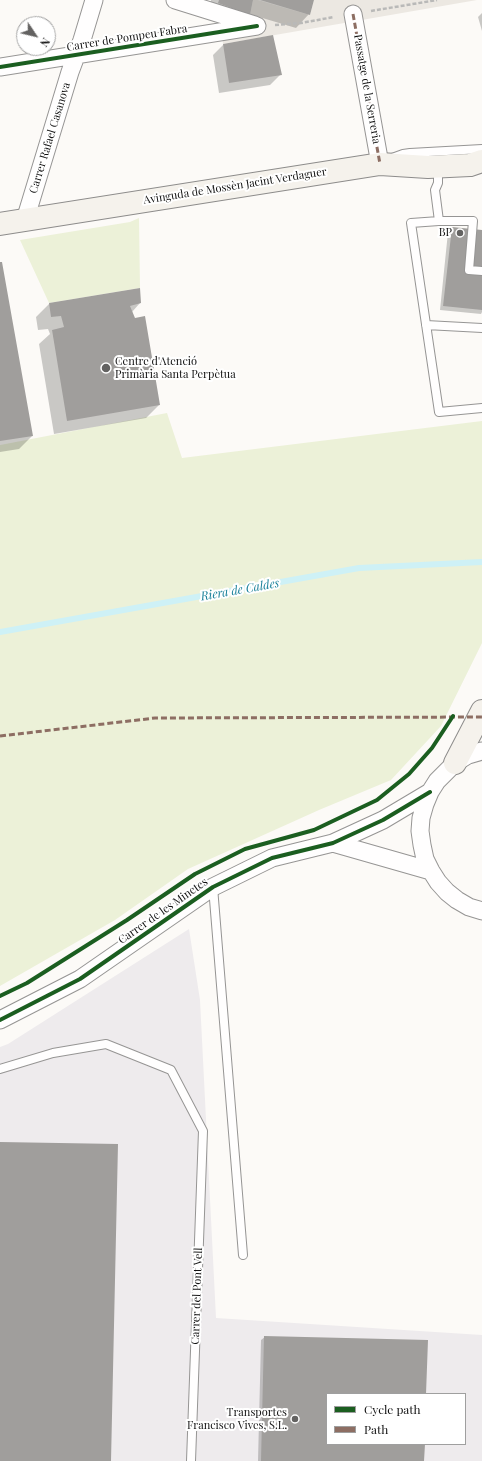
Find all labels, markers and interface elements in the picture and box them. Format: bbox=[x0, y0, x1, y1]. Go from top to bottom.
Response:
north arrow bbox=[16, 16, 56, 56]
street label: Carrer de Pompeu Fabra bbox=[66, 22, 188, 54]
street label: Passatge de la Serreria bbox=[351, 33, 383, 145]
text: N bbox=[37, 35, 54, 50]
street label: Carrer Rafael Casanova bbox=[27, 81, 73, 195]
street label: Avinguda de Mossèn Jacint Verdaguer bbox=[142, 165, 328, 207]
place label: BP bbox=[439, 226, 452, 240]
marker: BP bbox=[455, 228, 465, 238]
place label: Centre d'Atenció Primària Santa Perpètua bbox=[115, 355, 236, 381]
marker: Centre d'Atenció Primària Santa Perpètua bbox=[100, 362, 112, 374]
water label: Riera de Caldes bbox=[200, 576, 280, 604]
street label: Carrer de les Minetes bbox=[116, 875, 210, 947]
street label: Carrer del Pont Vell bbox=[189, 1247, 205, 1345]
legend bbox=[326, 1393, 466, 1445]
text: Cycle path bbox=[364, 1401, 421, 1417]
place label: Transportes Francisco Vives, S.L. bbox=[187, 1406, 287, 1432]
marker: Transportes Francisco Vives, S.L. bbox=[290, 1414, 300, 1424]
text: Path bbox=[364, 1421, 388, 1437]

